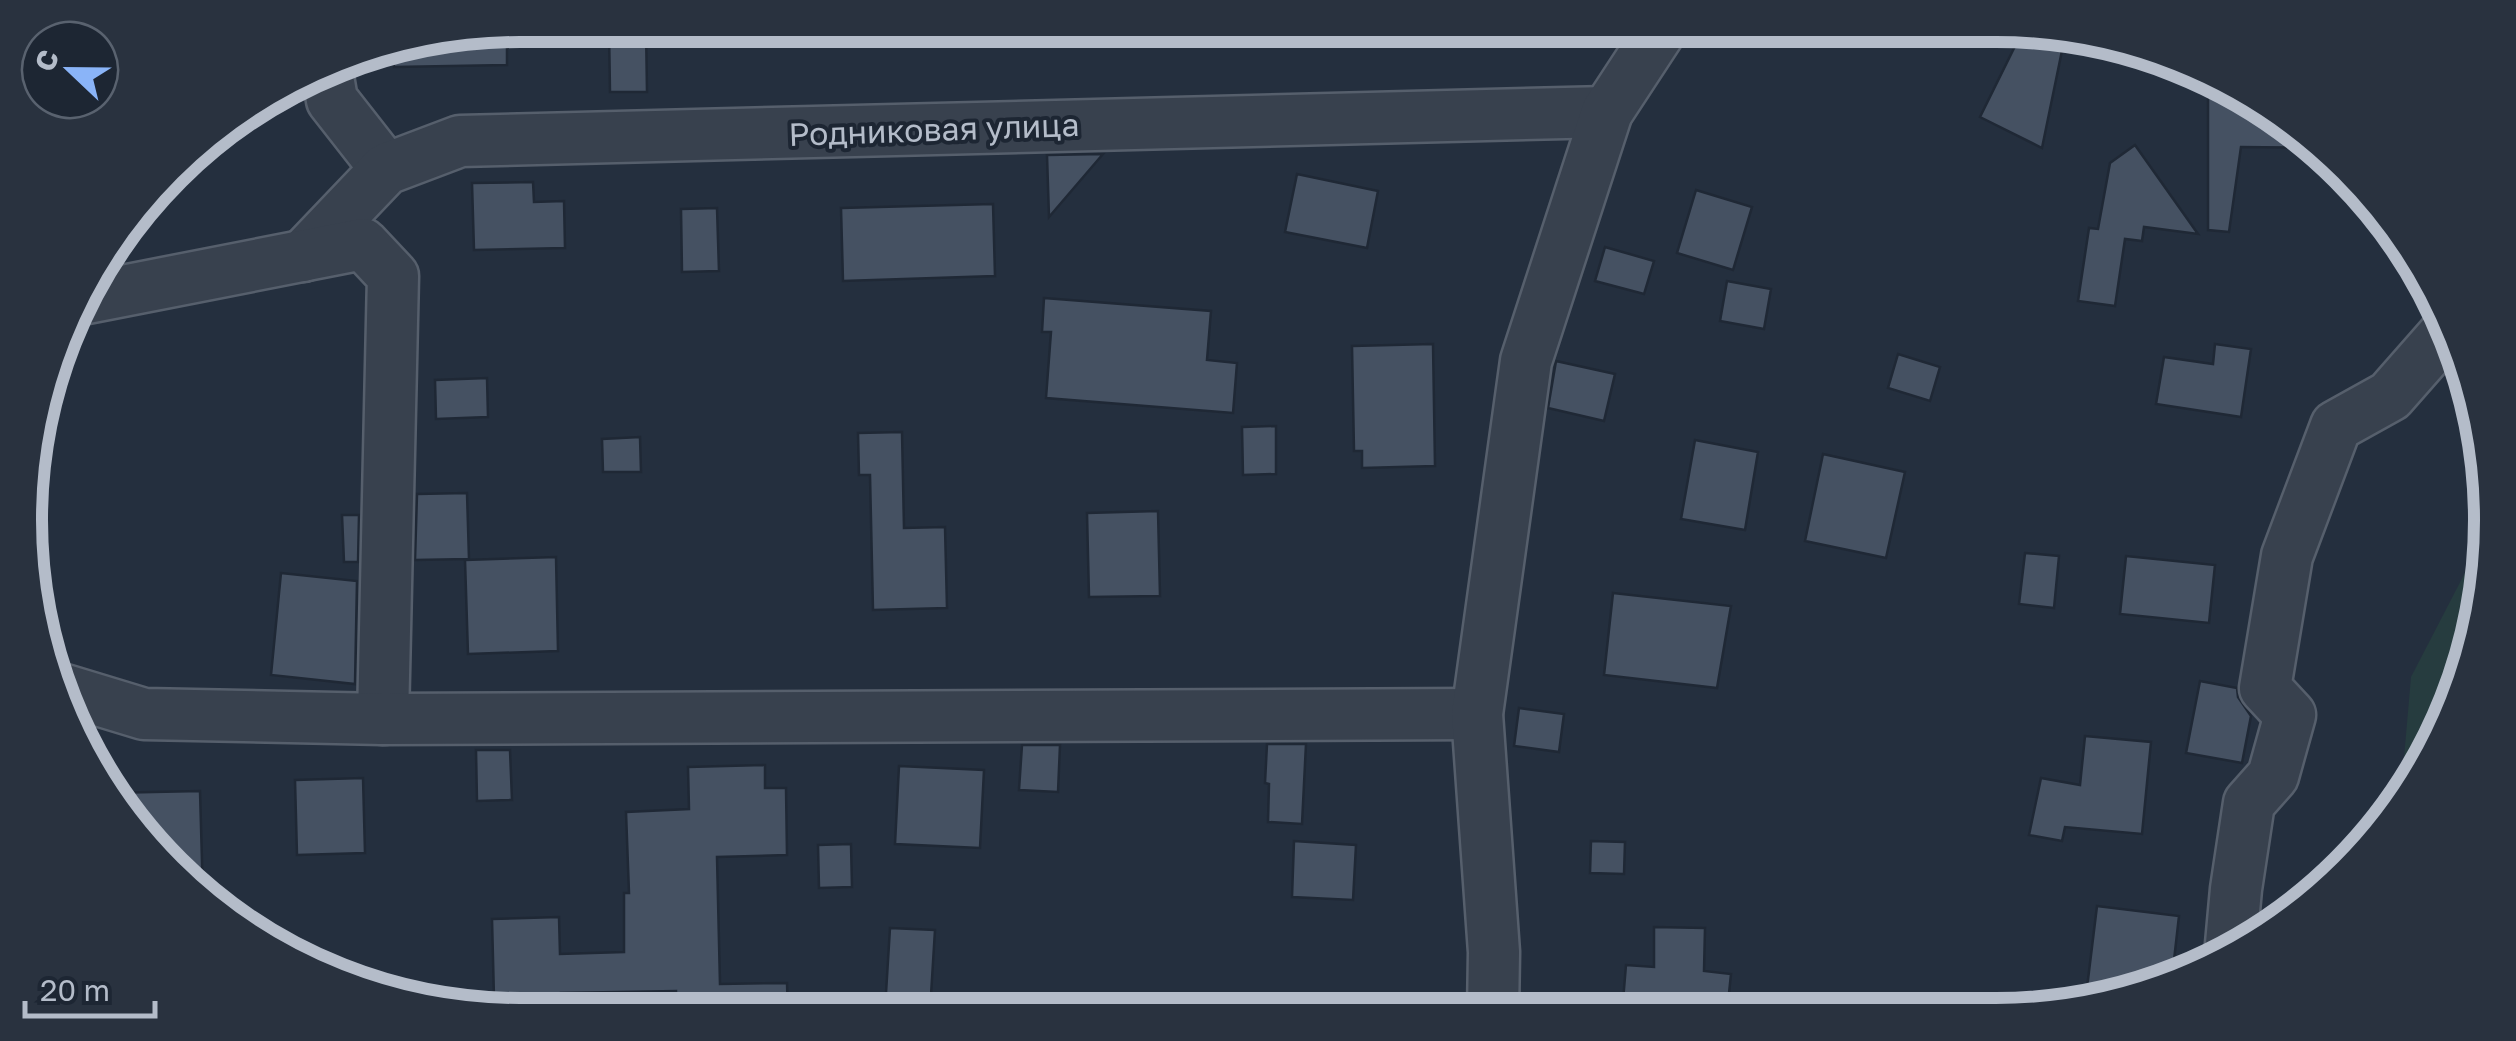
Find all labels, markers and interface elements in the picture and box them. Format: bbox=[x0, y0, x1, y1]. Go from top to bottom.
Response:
north arrow bbox=[20, 20, 120, 120]
text: С bbox=[27, 45, 65, 76]
street label: Родниковая улица bbox=[788, 105, 1080, 153]
scale bar bbox=[25, 956, 155, 1018]
text: 20 m bbox=[40, 972, 110, 1008]

